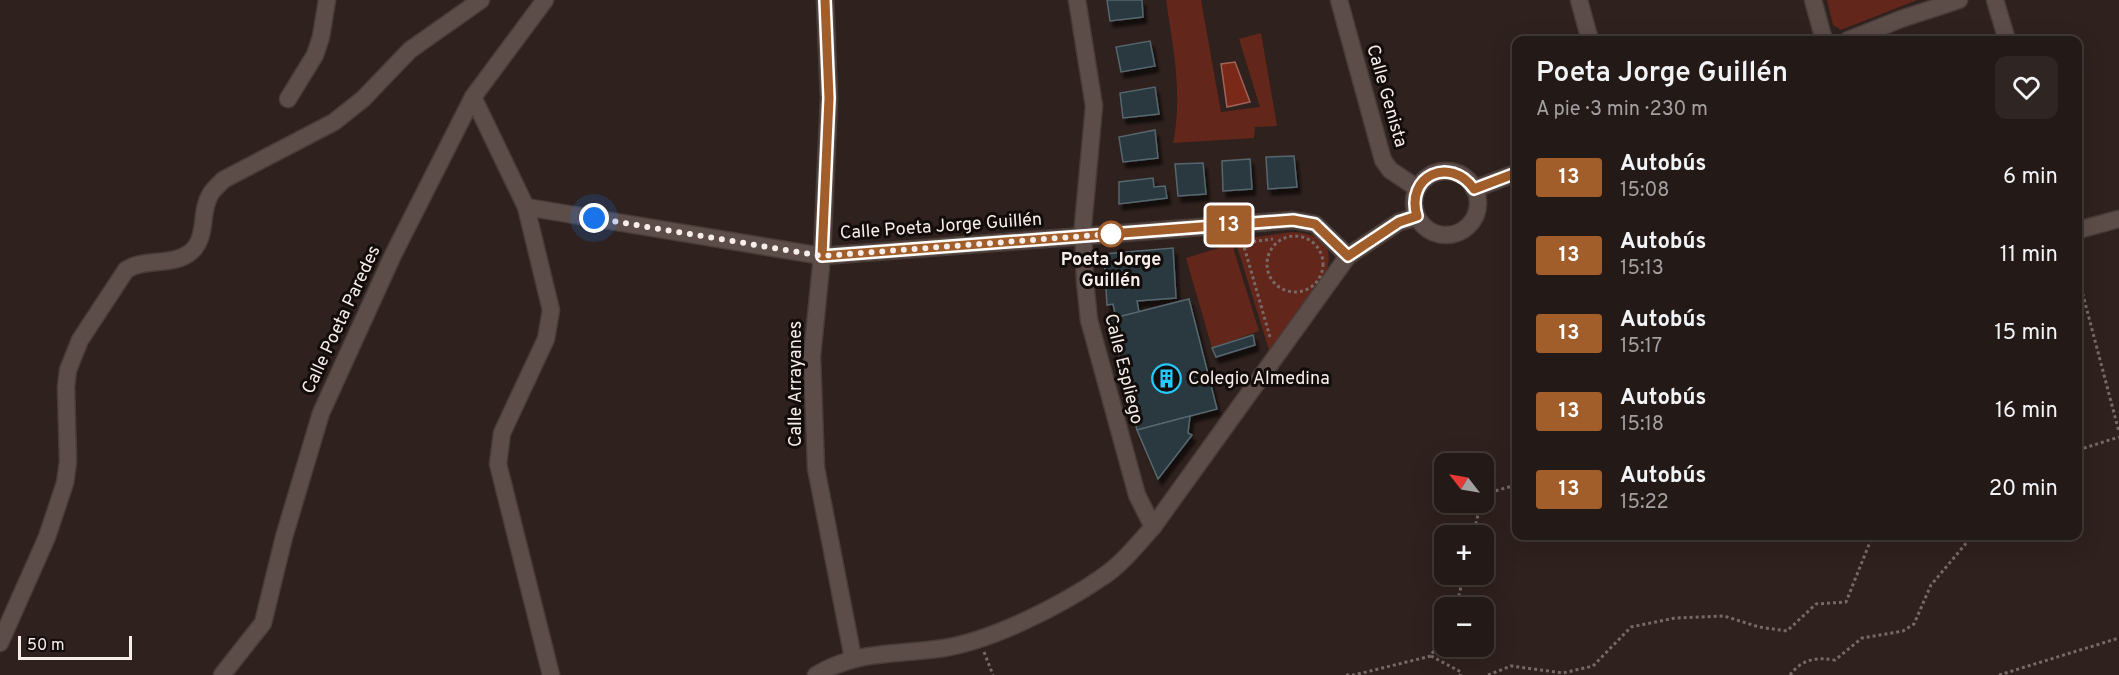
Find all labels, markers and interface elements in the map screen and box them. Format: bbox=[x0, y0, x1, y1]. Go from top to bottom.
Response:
street label: Calle Genista bbox=[1360, 42, 1412, 150]
text: Poeta Jorge Guillén bbox=[1536, 56, 1788, 92]
button: heart bbox=[1995, 56, 2058, 119]
text: A pie · 3 min · 230 m bbox=[1536, 97, 1708, 123]
text: Autobús bbox=[1620, 151, 1706, 178]
text: 13 bbox=[1559, 164, 1580, 191]
text: 6 min bbox=[2003, 164, 2058, 191]
text: 15:08 bbox=[1620, 178, 1669, 204]
your location bbox=[579, 203, 609, 233]
line badge: 13 bbox=[1202, 206, 1256, 244]
street label: Calle Poeta Jorge Guillén bbox=[839, 208, 1043, 246]
text: 13 bbox=[1219, 212, 1240, 239]
marker: Poeta Jorge Guillén bbox=[1098, 221, 1124, 247]
text: Autobús bbox=[1620, 229, 1706, 256]
street label: Calle Poeta Paredes bbox=[297, 242, 387, 398]
text: 13 bbox=[1559, 242, 1580, 269]
text: 11 min bbox=[2000, 242, 2058, 269]
place label: Poeta Jorge Guillén bbox=[1061, 249, 1161, 293]
text: 15:13 bbox=[1620, 256, 1664, 282]
text: Autobús bbox=[1620, 307, 1706, 334]
street label: Calle Espliego bbox=[1098, 311, 1148, 427]
text: 13 bbox=[1559, 320, 1580, 347]
text: 15 min bbox=[1994, 320, 2058, 347]
street label: Calle Arrayanes bbox=[785, 321, 808, 447]
text: 15:17 bbox=[1620, 334, 1662, 360]
building icon: Colegio Almedina bbox=[1151, 363, 1183, 395]
place label: Colegio Almedina bbox=[1188, 368, 1330, 391]
text: Autobús bbox=[1620, 385, 1706, 412]
text: 13 bbox=[1559, 398, 1580, 425]
text: 16 min bbox=[1995, 398, 2058, 425]
text: 15:18 bbox=[1620, 412, 1664, 438]
north arrow bbox=[1434, 453, 1494, 513]
map controls bbox=[1434, 453, 1494, 657]
text: Autobús bbox=[1620, 463, 1706, 490]
text: 13 bbox=[1559, 476, 1580, 503]
text: 20 min bbox=[1989, 476, 2058, 503]
text: 15:22 bbox=[1620, 490, 1669, 516]
button: + bbox=[1434, 525, 1494, 585]
button: − bbox=[1434, 597, 1494, 657]
scale bar bbox=[18, 633, 132, 660]
text: 50 m bbox=[27, 636, 65, 656]

